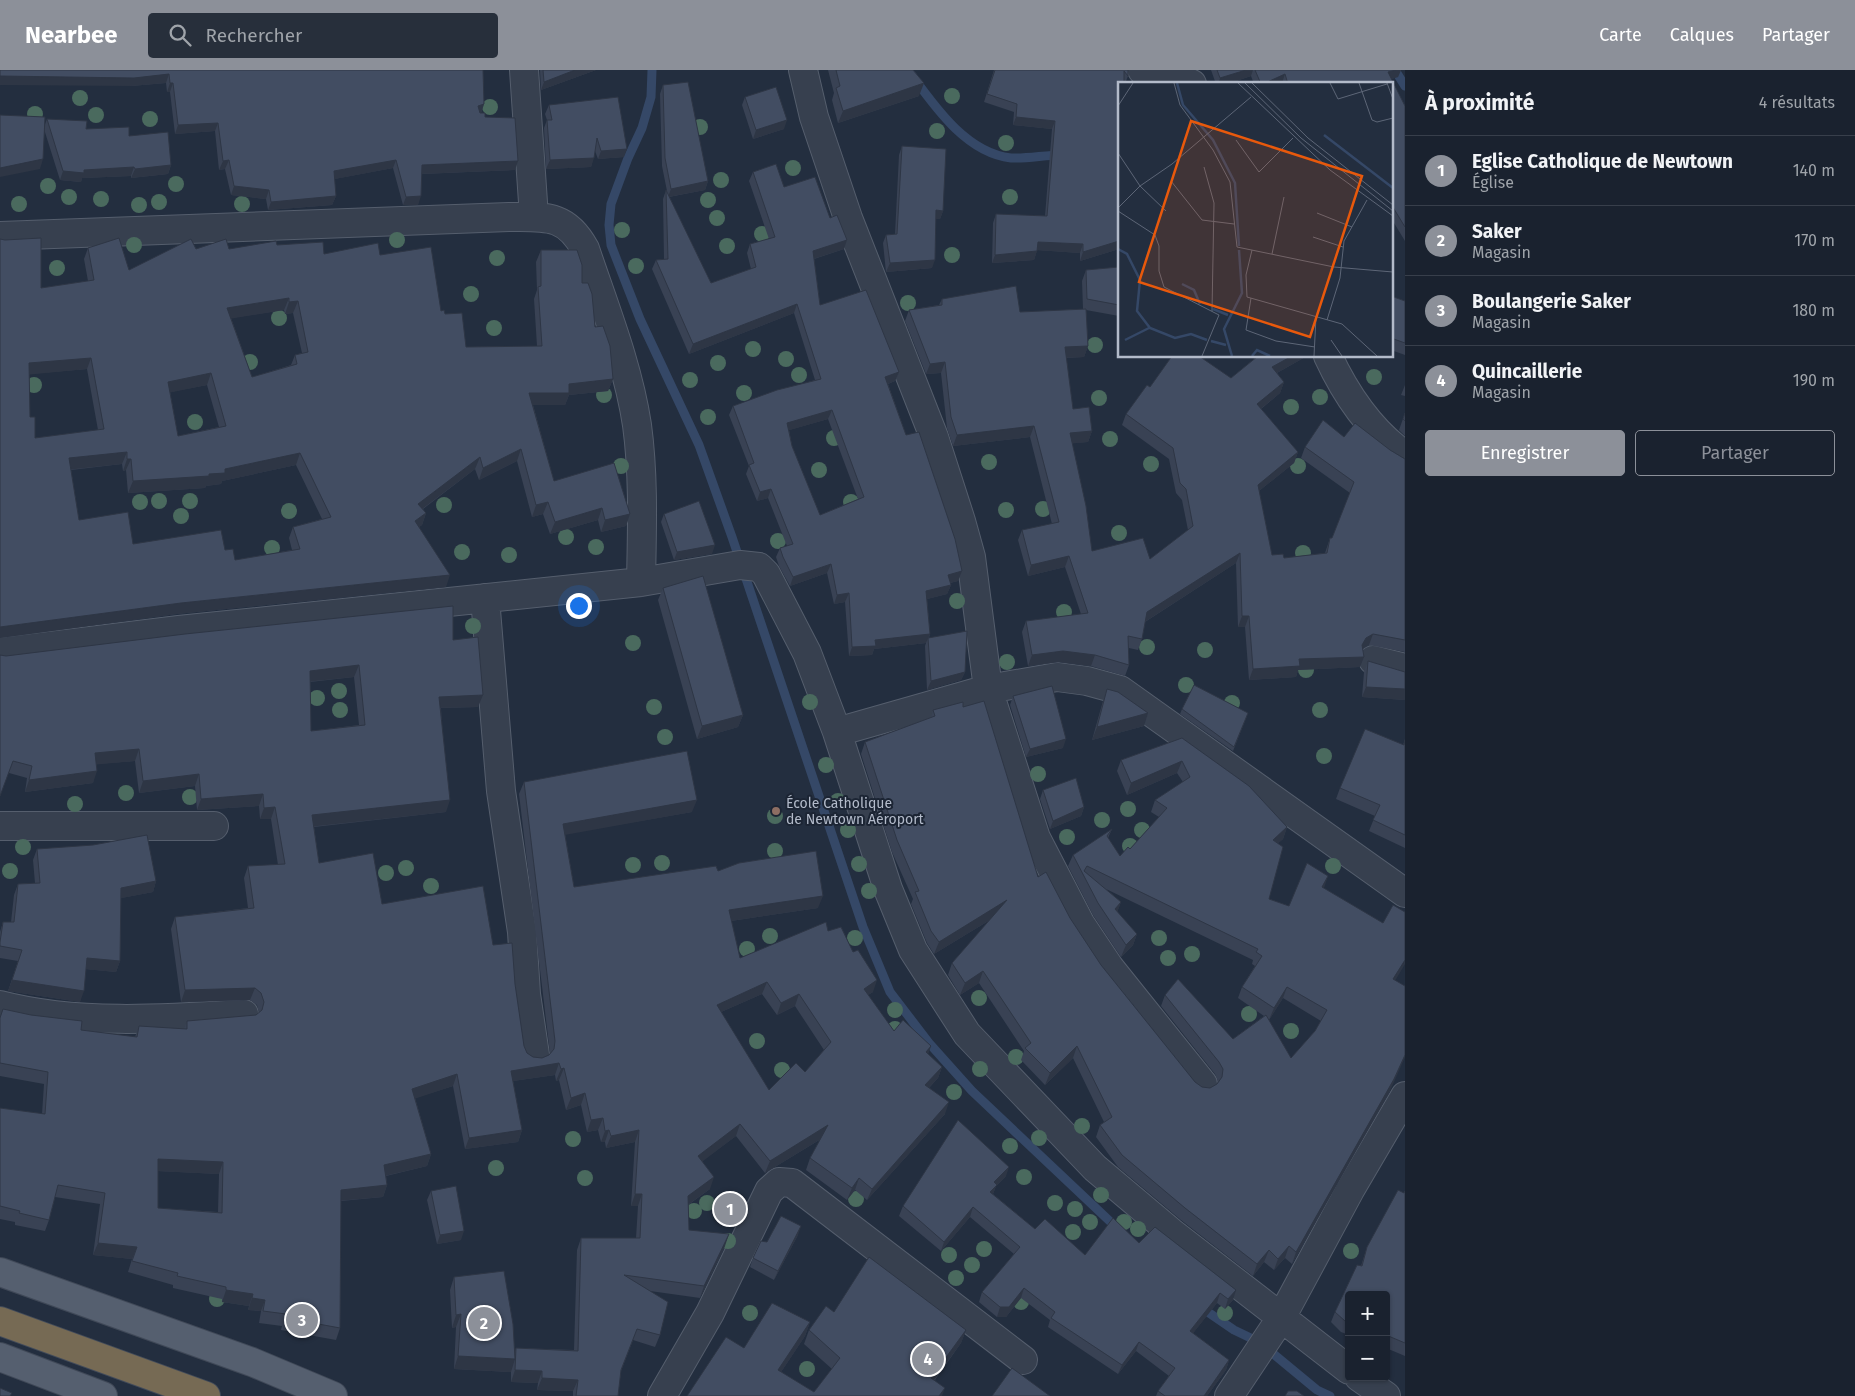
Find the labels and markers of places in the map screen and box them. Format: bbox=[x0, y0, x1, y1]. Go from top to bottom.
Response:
place label: École Catholique de Newtown Aéroport bbox=[786, 794, 925, 828]
marker: École Catholique de Newtown Aéroport bbox=[770, 805, 782, 817]
pin: 1 bbox=[714, 1190, 746, 1228]
pin: 3 bbox=[286, 1301, 318, 1339]
pin: 2 bbox=[468, 1304, 500, 1342]
pin: 4 bbox=[912, 1340, 944, 1378]

